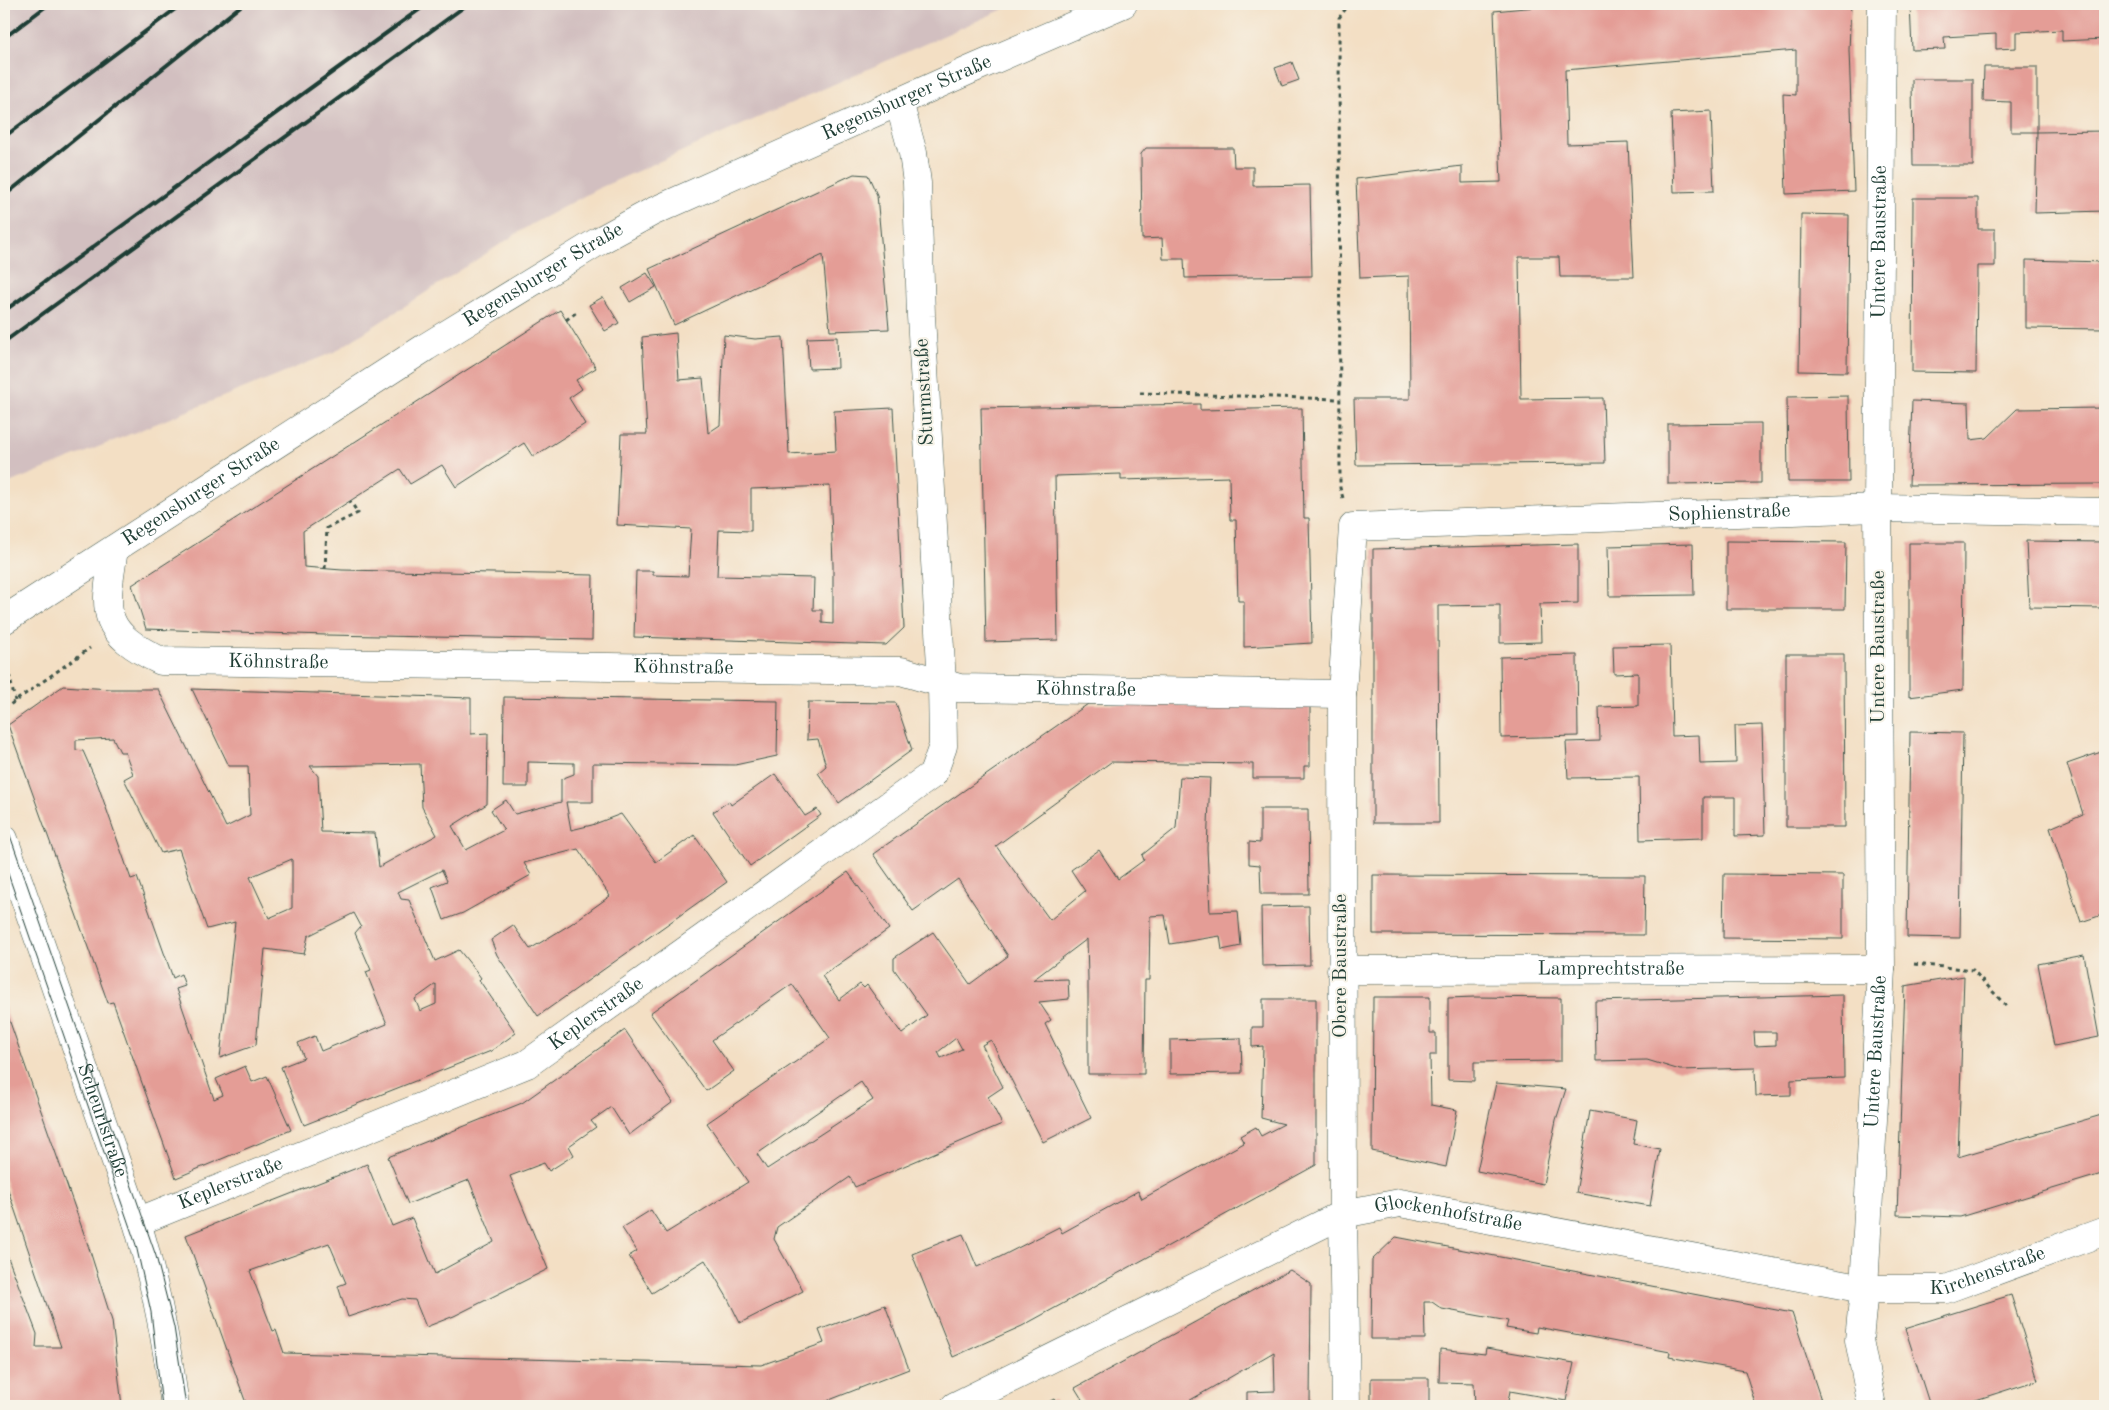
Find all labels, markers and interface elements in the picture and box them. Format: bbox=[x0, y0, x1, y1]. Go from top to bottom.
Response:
street label: Regensburger Straße bbox=[819, 52, 995, 145]
street label: Untere Baustraße bbox=[1870, 165, 1891, 319]
street label: Regensburger Straße bbox=[460, 220, 627, 332]
street label: Sturmstraße bbox=[912, 338, 938, 446]
street label: Regensburger Straße bbox=[119, 434, 284, 551]
street label: Sophienstraße bbox=[1668, 501, 1791, 526]
street label: Untere Baustraße bbox=[1869, 570, 1889, 724]
street label: Köhnstraße bbox=[228, 652, 329, 673]
street label: Köhnstraße bbox=[633, 657, 734, 679]
street label: Köhnstraße bbox=[1036, 679, 1136, 701]
street label: Obere Baustraße bbox=[1331, 894, 1351, 1038]
street label: Lamprechtstraße bbox=[1537, 959, 1685, 980]
street label: Keplerstraße bbox=[545, 974, 647, 1055]
street label: Untere Baustraße bbox=[1863, 975, 1891, 1129]
street label: Scheurlstraße bbox=[73, 1061, 131, 1180]
street label: Keplerstraße bbox=[175, 1154, 286, 1214]
street label: Glockenhofstraße bbox=[1373, 1192, 1524, 1235]
street label: Kirchenstraße bbox=[1929, 1244, 2048, 1299]

